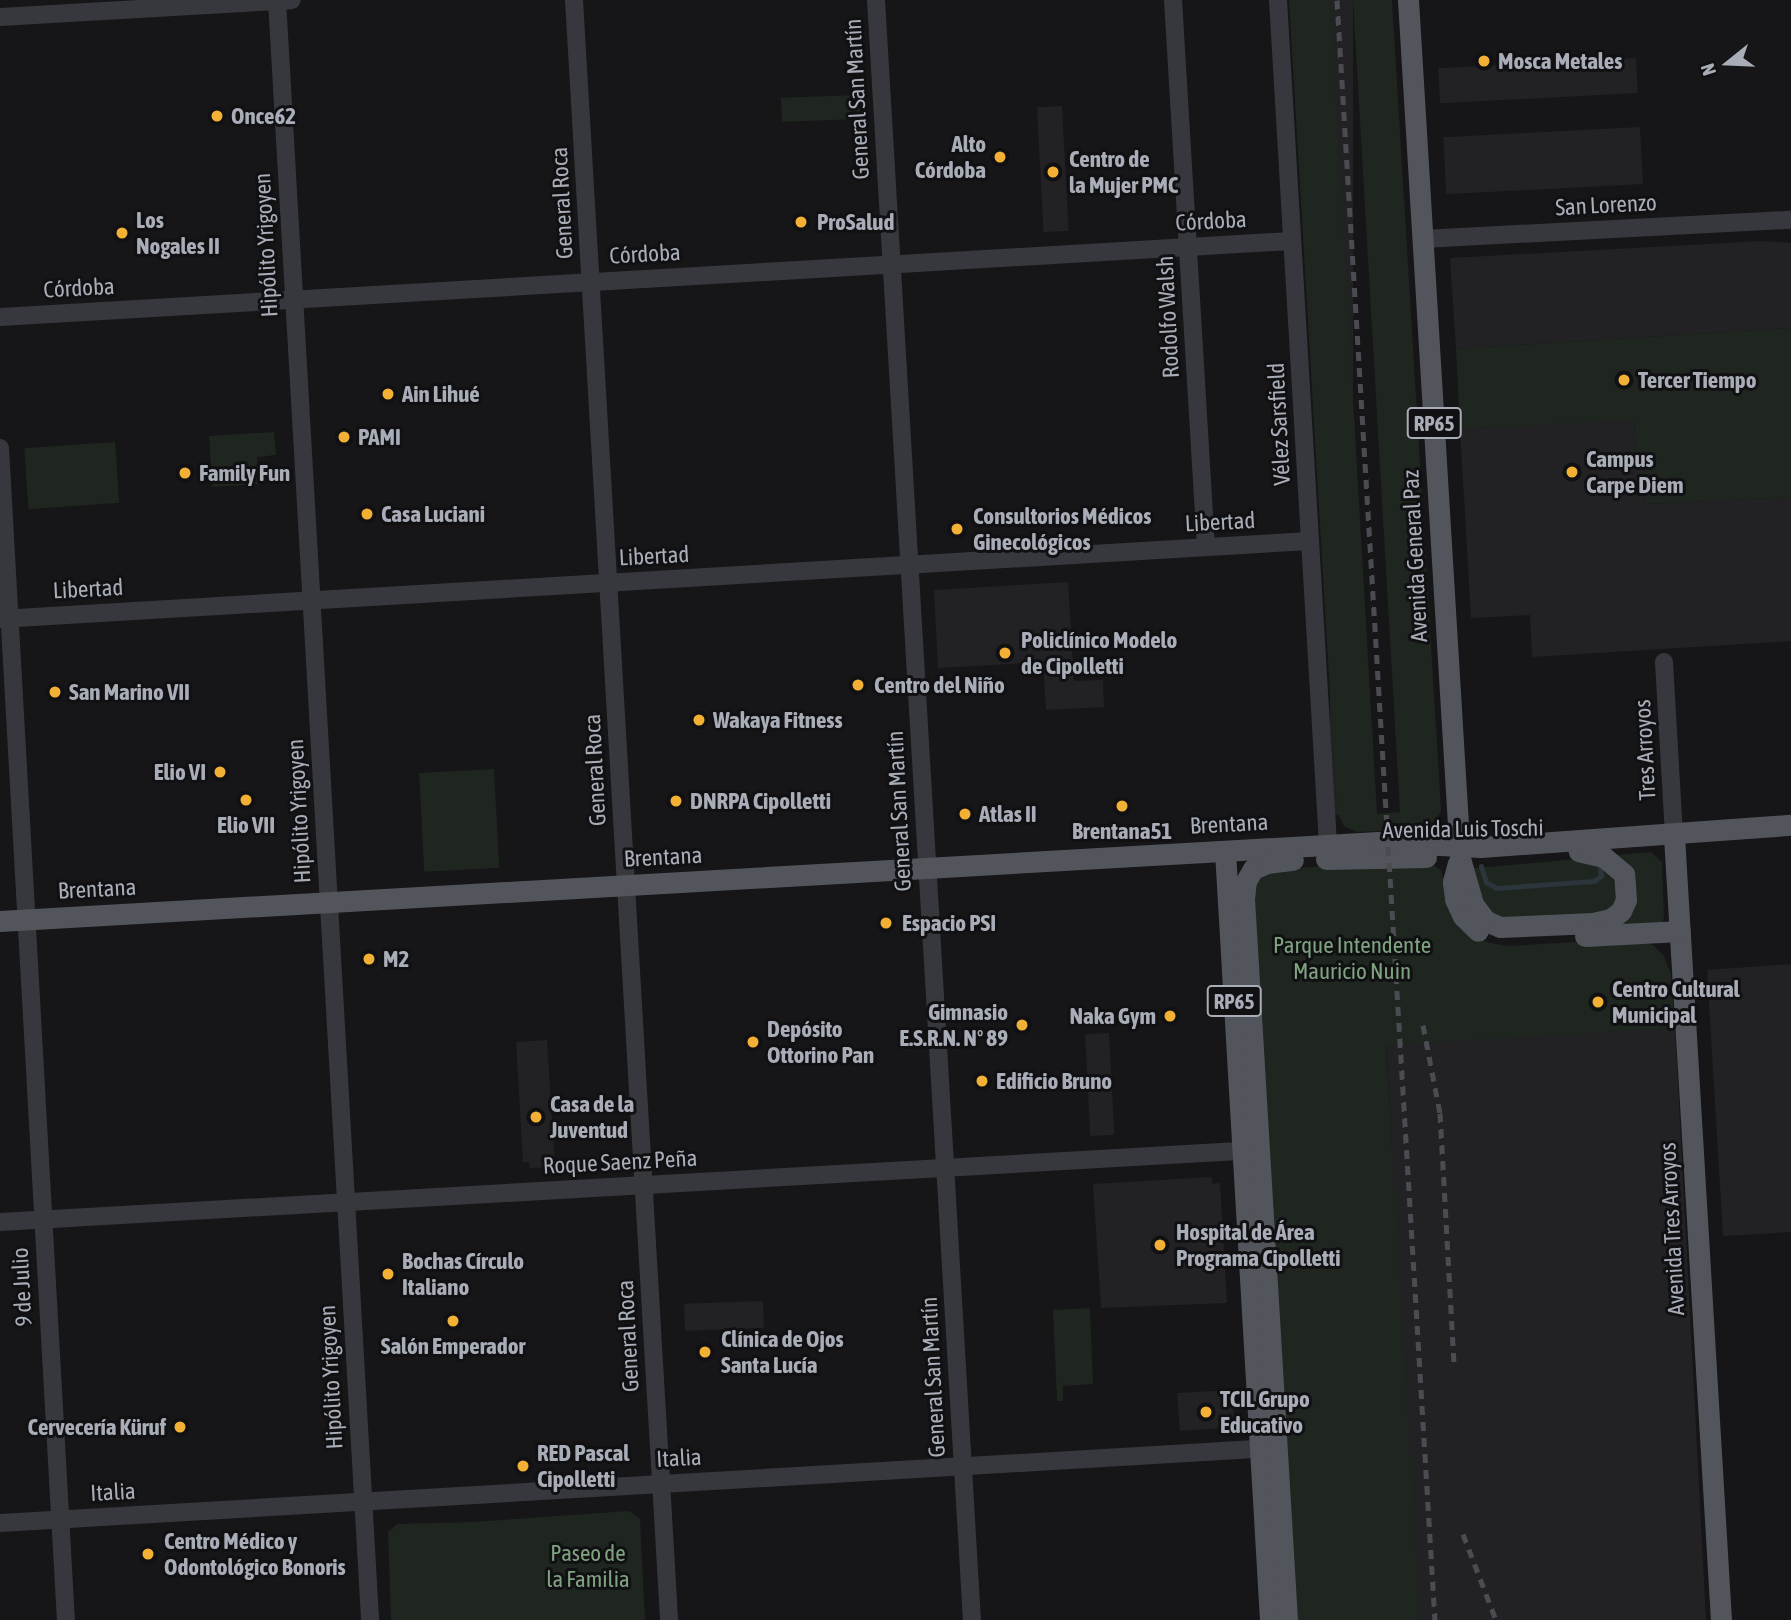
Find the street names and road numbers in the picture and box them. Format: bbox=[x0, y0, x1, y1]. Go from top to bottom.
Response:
street label: General San Martín bbox=[839, 18, 875, 180]
street label: General Roca bbox=[545, 146, 579, 260]
street label: Hipólito Yrigoyen bbox=[248, 172, 284, 318]
street label: San Lorenzo bbox=[1555, 189, 1657, 221]
street label: Córdoba bbox=[1175, 205, 1247, 237]
street label: Córdoba bbox=[609, 238, 681, 270]
street label: Rodolfo Walsh bbox=[1151, 255, 1185, 379]
street label: Córdoba bbox=[43, 272, 115, 304]
street label: Vélez Sarsfield bbox=[1262, 362, 1296, 486]
road number: RP65 bbox=[1406, 406, 1462, 440]
street label: Avenida General Paz bbox=[1397, 469, 1433, 643]
street label: Libertad bbox=[1184, 506, 1256, 538]
street label: Libertad bbox=[618, 540, 690, 572]
street label: Libertad bbox=[52, 573, 124, 605]
street label: Tres Arroyos bbox=[1629, 699, 1661, 801]
street label: General Roca bbox=[578, 713, 612, 827]
street label: General San Martín bbox=[881, 730, 917, 892]
street label: Hipólito Yrigoyen bbox=[281, 738, 317, 884]
street label: Brentana bbox=[1189, 808, 1269, 840]
street label: Avenida Luis Toschi bbox=[1382, 814, 1544, 844]
street label: Brentana bbox=[623, 841, 703, 873]
street label: Brentana bbox=[57, 873, 137, 905]
road number: RP65 bbox=[1206, 984, 1262, 1018]
street label: Avenida Tres Arroyos bbox=[1654, 1142, 1690, 1316]
street label: Roque Saenz Peña bbox=[542, 1144, 698, 1180]
street label: 9 de Julio bbox=[6, 1247, 38, 1327]
street label: General Roca bbox=[611, 1279, 645, 1393]
street label: General San Martín bbox=[915, 1296, 951, 1458]
street label: Hipólito Yrigoyen bbox=[313, 1304, 349, 1450]
street label: Italia bbox=[656, 1443, 702, 1473]
street label: Italia bbox=[90, 1477, 136, 1507]

